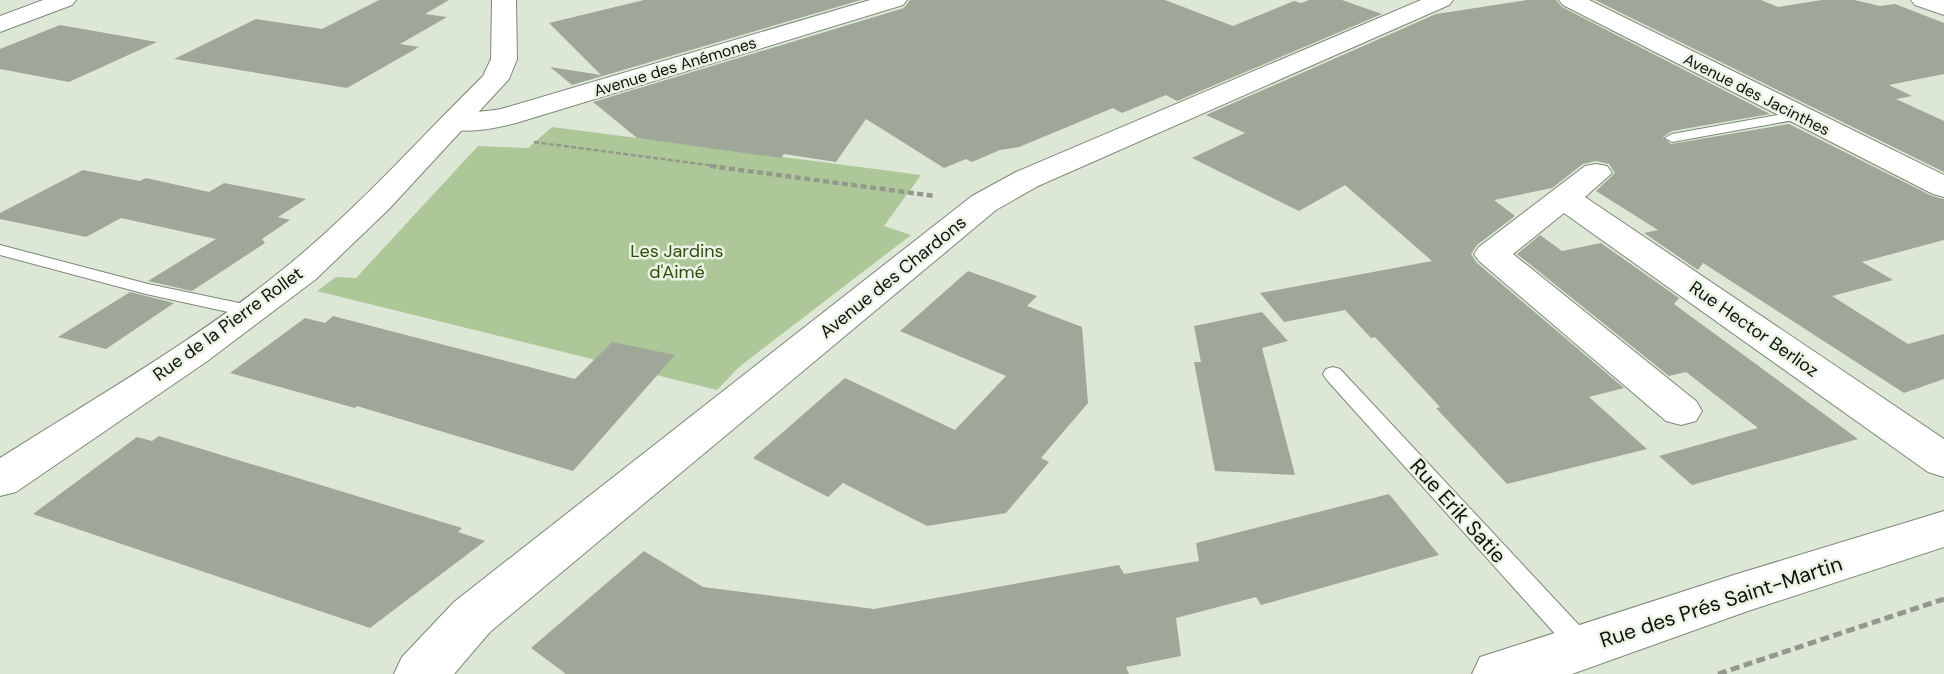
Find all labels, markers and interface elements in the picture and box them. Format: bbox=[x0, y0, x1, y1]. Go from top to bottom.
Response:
street label: Avenue des Anémones bbox=[591, 32, 759, 101]
street label: Avenue des Jacinthes bbox=[1680, 48, 1834, 140]
street label: Avenue des Chardons bbox=[815, 210, 971, 344]
park label: Les Jardins d'Aimé bbox=[630, 239, 724, 284]
street label: Rue de la Pierre Rollet bbox=[148, 261, 308, 387]
street label: Rue Hector Berlioz bbox=[1685, 275, 1823, 383]
street label: Rue Erik Satie bbox=[1404, 453, 1512, 569]
street label: Rue des Prés Saint-Martin bbox=[1596, 550, 1846, 654]

